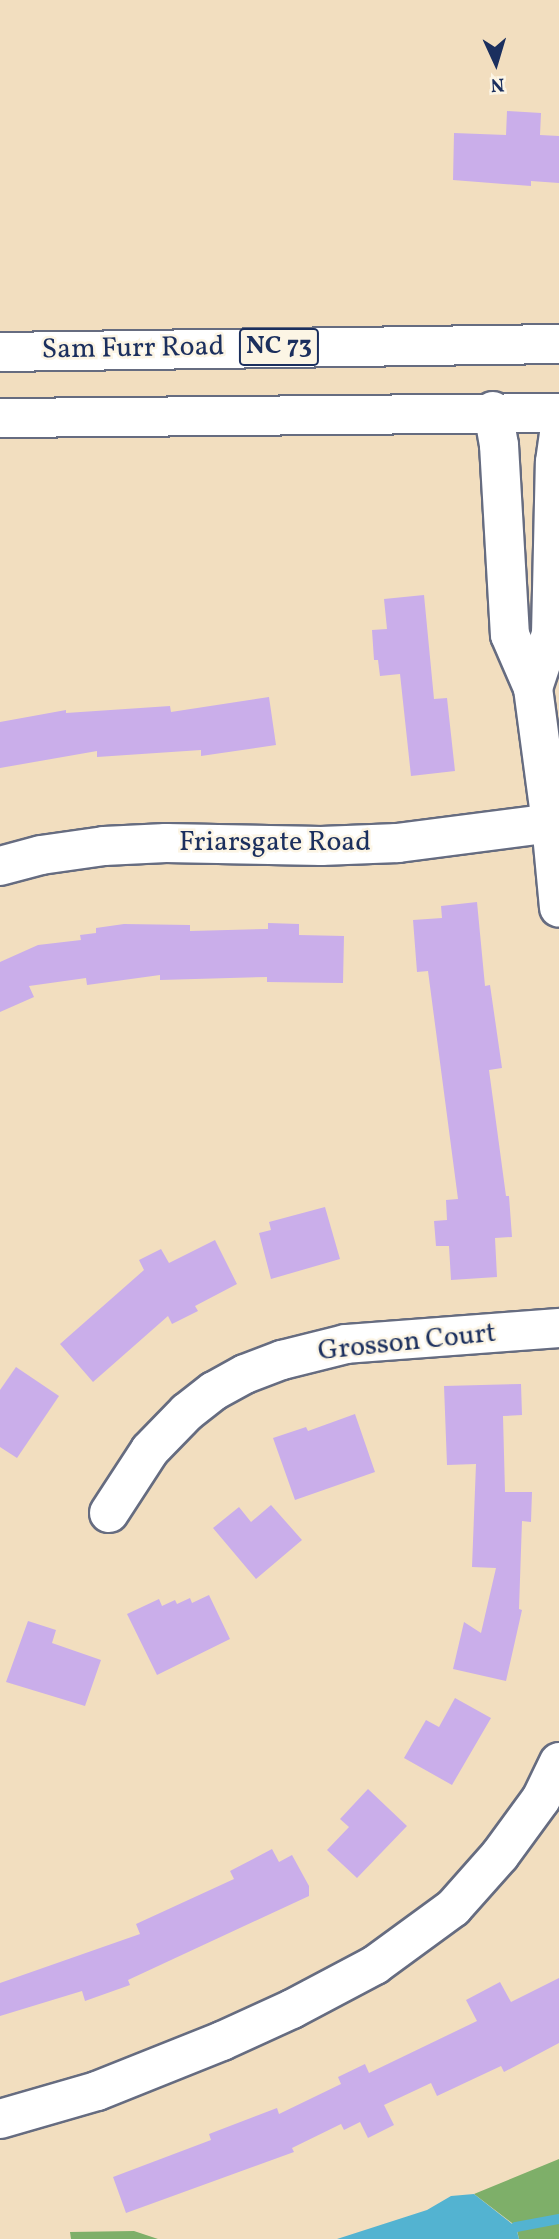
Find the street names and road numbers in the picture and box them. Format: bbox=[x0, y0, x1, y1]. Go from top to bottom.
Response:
road number: NC 73 bbox=[239, 324, 319, 370]
street label: Sam Furr Road bbox=[41, 331, 225, 367]
street label: Friarsgate Road bbox=[179, 826, 371, 860]
street label: Grosson Court bbox=[316, 1317, 498, 1369]

